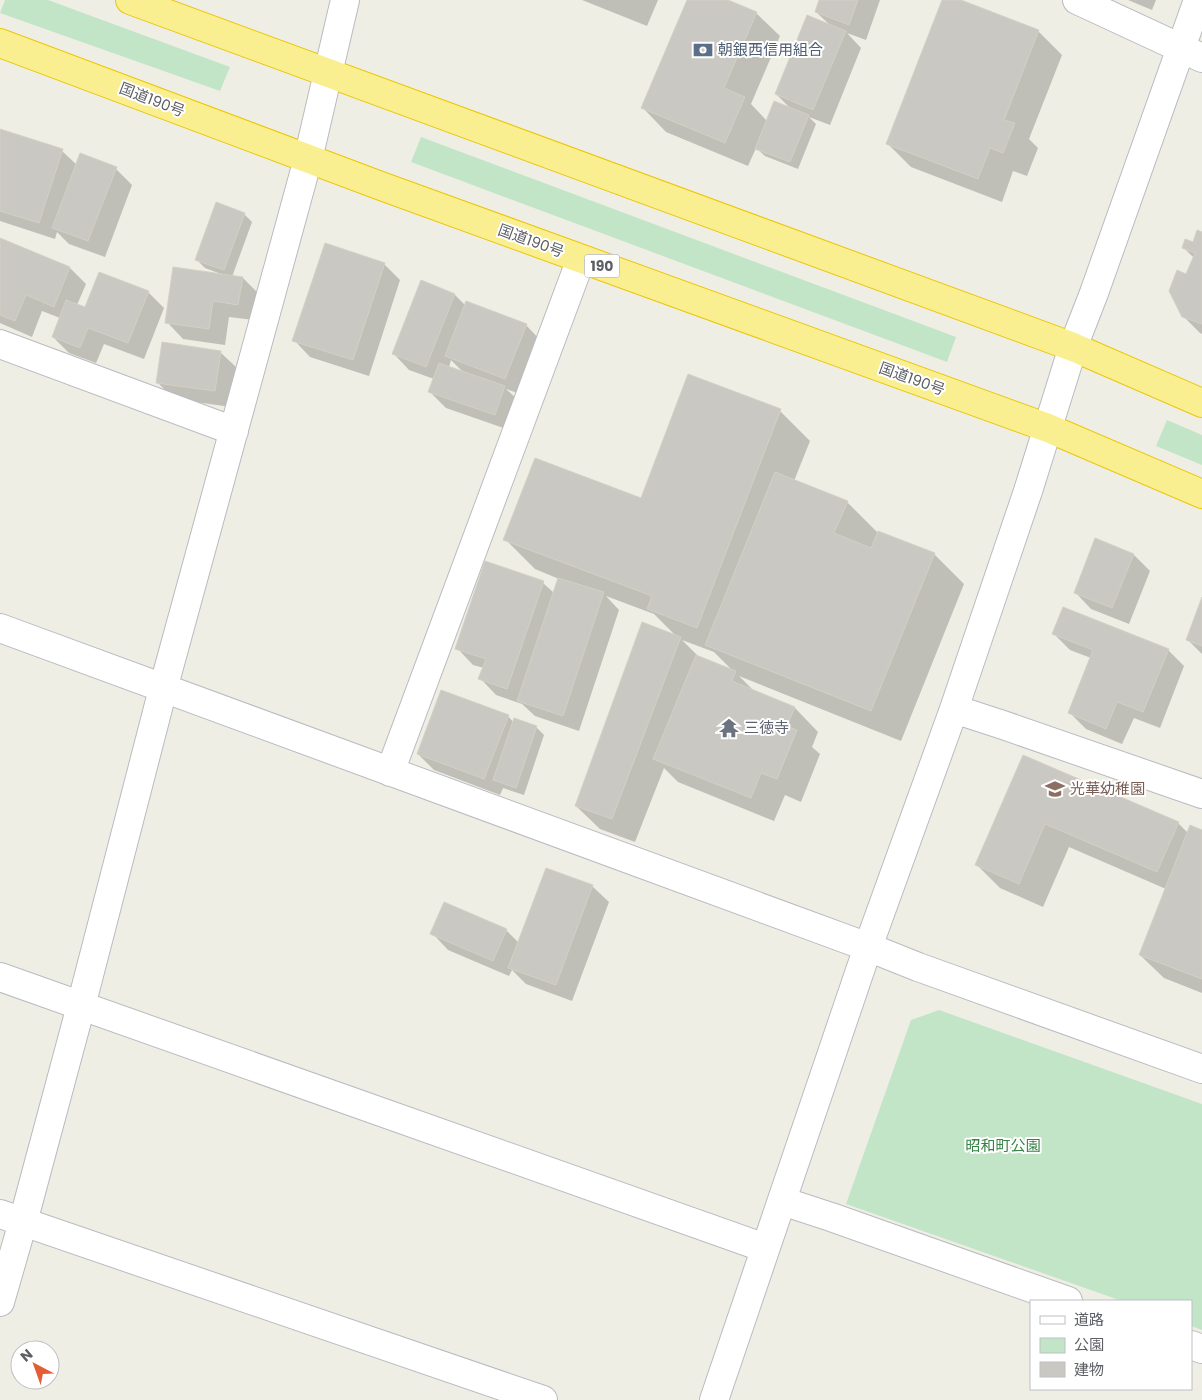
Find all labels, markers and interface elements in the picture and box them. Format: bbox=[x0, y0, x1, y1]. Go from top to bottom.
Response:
bank icon: 朝銀西信用組合 bbox=[692, 39, 714, 61]
place label: 朝銀西信用組合 bbox=[718, 39, 823, 60]
street label: 国道190号 bbox=[116, 77, 188, 122]
street label: 国道190号 bbox=[495, 219, 567, 262]
road number: 190 bbox=[584, 255, 620, 278]
street label: 国道190号 bbox=[876, 357, 948, 400]
temple icon: 三徳寺 bbox=[718, 717, 740, 739]
place label: 三徳寺 bbox=[744, 717, 789, 738]
school or university icon: 光華幼稚園 bbox=[1044, 778, 1066, 800]
place label: 光華幼稚園 bbox=[1070, 778, 1145, 799]
park label: 昭和町公園 bbox=[965, 1135, 1041, 1156]
legend bbox=[1030, 1300, 1192, 1390]
text: 道路 bbox=[1074, 1309, 1104, 1330]
text: 公園 bbox=[1074, 1334, 1104, 1355]
north arrow bbox=[10, 1340, 60, 1390]
text: N bbox=[16, 1344, 37, 1366]
text: 建物 bbox=[1074, 1359, 1104, 1380]

